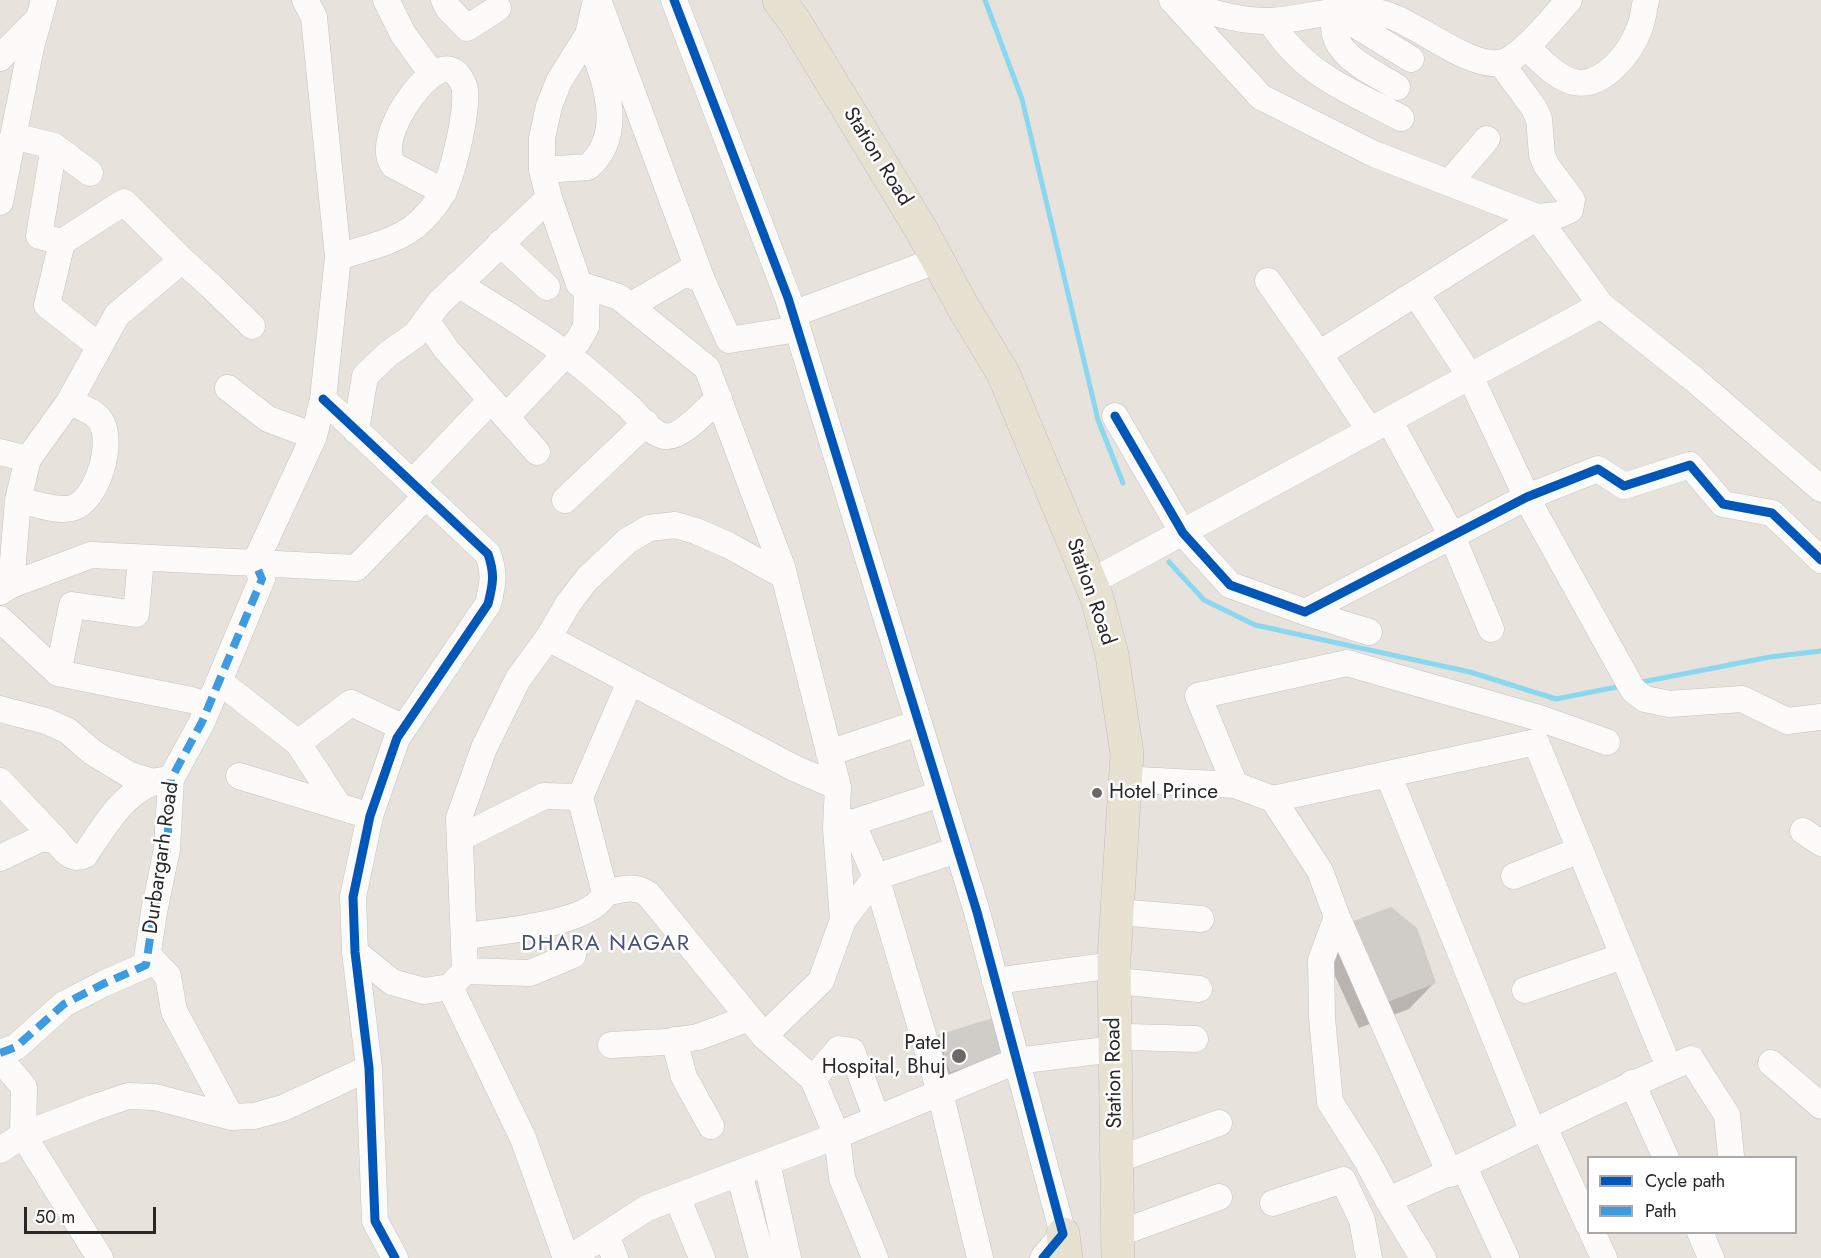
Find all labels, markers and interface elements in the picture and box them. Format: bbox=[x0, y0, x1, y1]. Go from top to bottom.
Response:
street label: Station Road bbox=[837, 103, 917, 211]
street label: Station Road bbox=[1060, 535, 1120, 649]
street label: Durbargarh Road bbox=[139, 780, 185, 936]
place label: Hotel Prince bbox=[1109, 780, 1218, 806]
marker: Hotel Prince bbox=[1090, 786, 1104, 800]
district label: DHARA NAGAR bbox=[521, 932, 691, 958]
street label: Station Road bbox=[1101, 1017, 1129, 1129]
place label: Patel Hospital, Bhuj bbox=[822, 1031, 946, 1081]
marker: Patel Hospital, Bhuj bbox=[950, 1047, 968, 1065]
legend bbox=[1587, 1156, 1797, 1234]
text: Cycle path bbox=[1645, 1168, 1725, 1194]
scale bar bbox=[27, 1195, 159, 1233]
text: Path bbox=[1645, 1198, 1677, 1224]
text: 50 m bbox=[35, 1204, 75, 1230]

